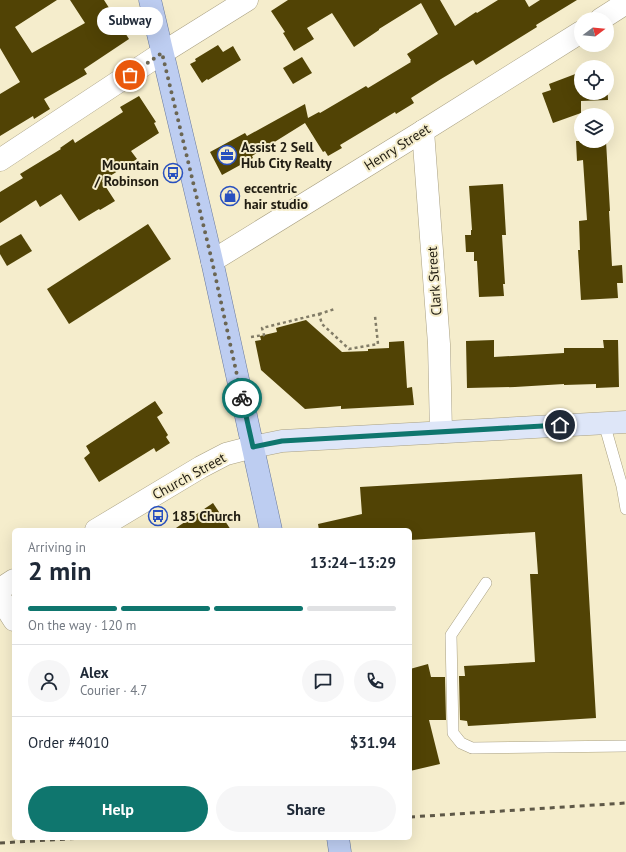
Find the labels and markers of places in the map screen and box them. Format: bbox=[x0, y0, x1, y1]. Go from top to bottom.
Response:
callout: Subway bbox=[97, 7, 163, 35]
pin bbox=[113, 58, 147, 92]
place label: Assist 2 Sell Hub City Realty bbox=[241, 138, 332, 172]
office icon: Assist 2 Sell Hub City Realty bbox=[216, 144, 238, 166]
place label: Mountain / Robinson bbox=[94, 156, 159, 190]
bus stop icon: Mountain / Robinson bbox=[162, 162, 184, 184]
place label: eccentric hair studio bbox=[244, 179, 308, 213]
shop icon: eccentric hair studio bbox=[219, 185, 241, 207]
pin bbox=[543, 408, 577, 442]
bus stop icon: 185 Church bbox=[147, 505, 169, 527]
place label: 185 Church bbox=[172, 507, 241, 525]

